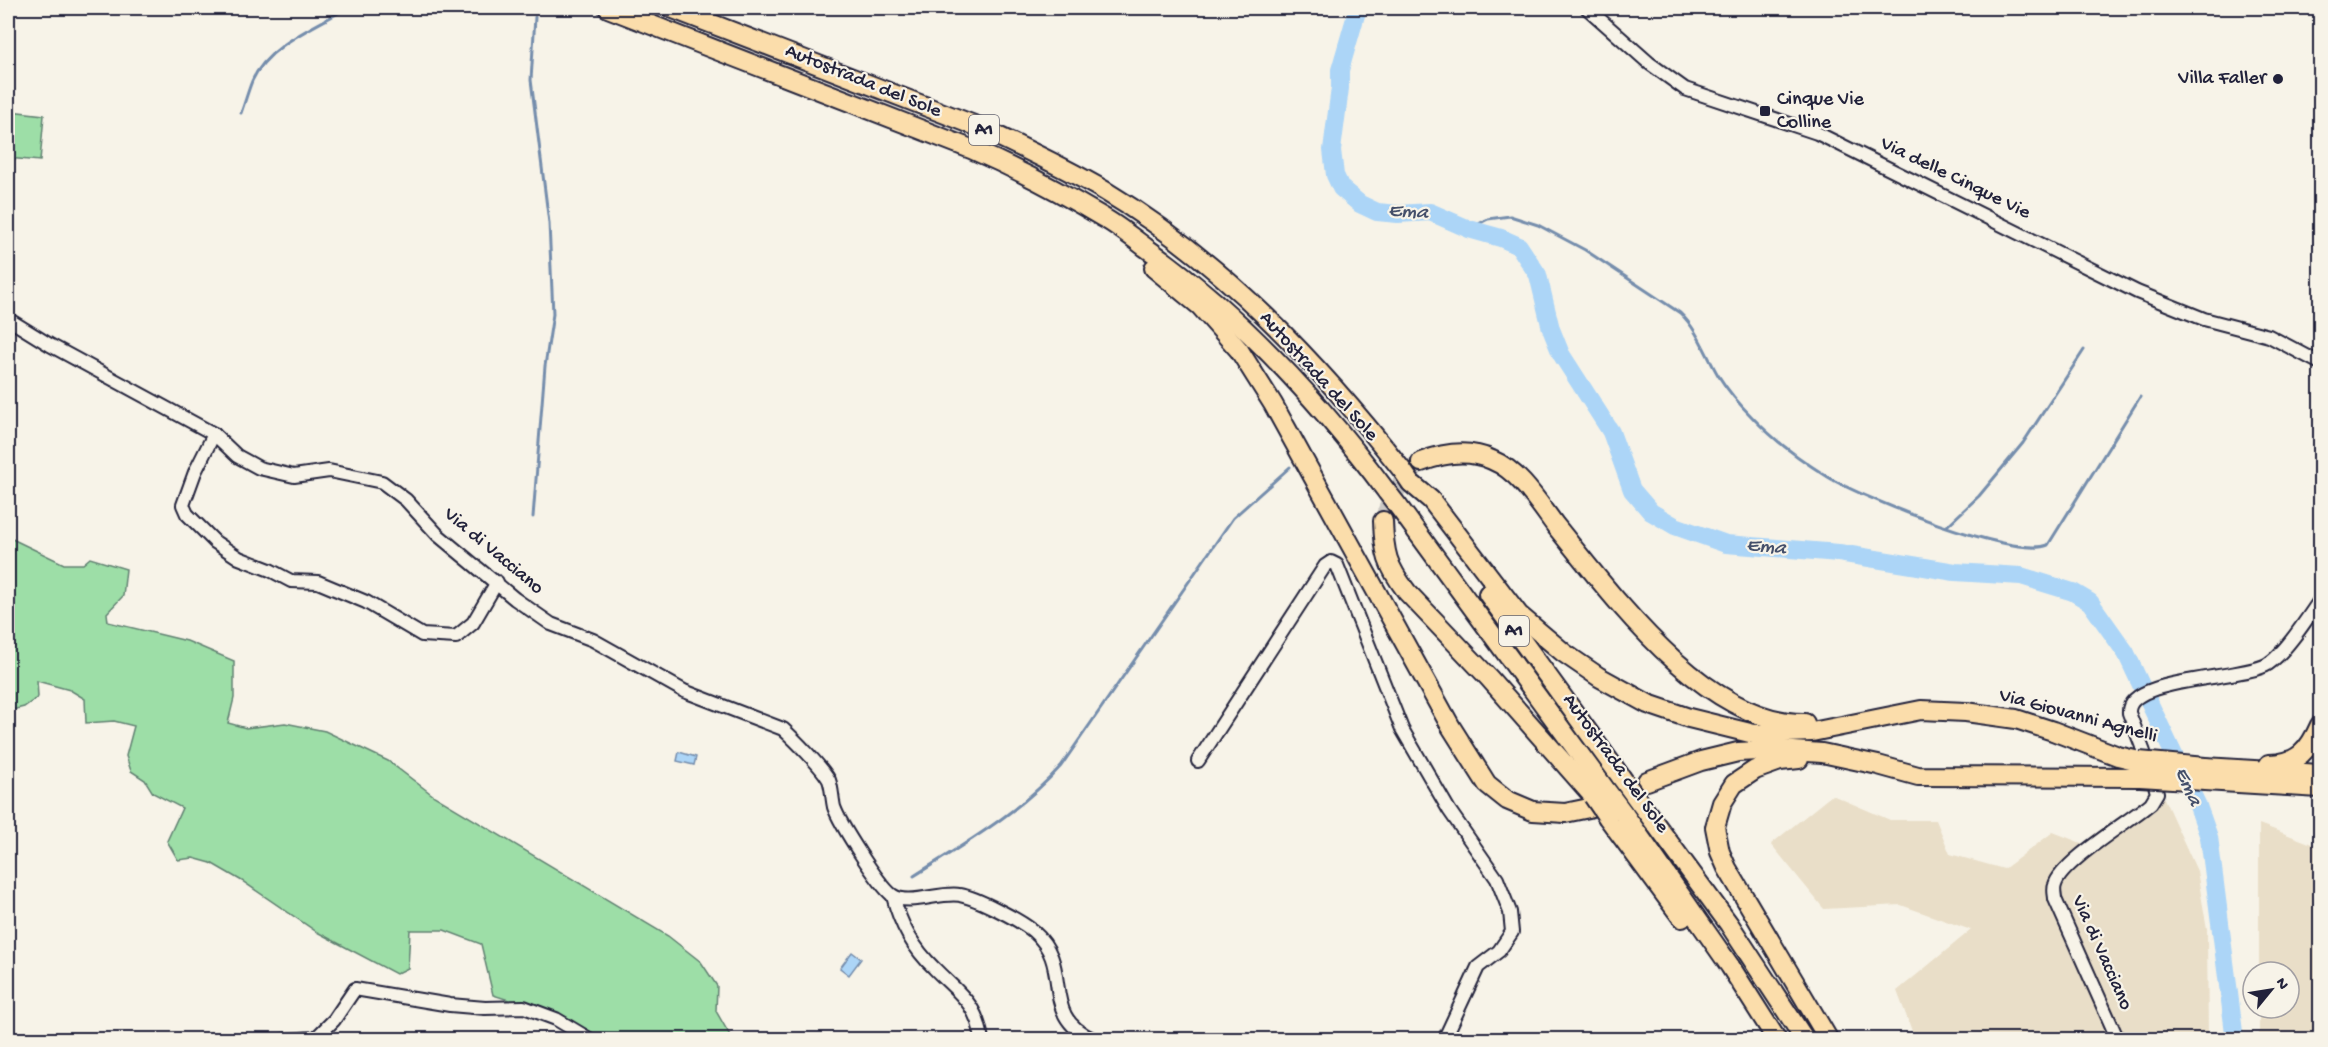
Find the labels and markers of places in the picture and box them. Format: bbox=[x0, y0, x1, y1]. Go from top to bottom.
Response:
place label: Villa Faller bbox=[2177, 68, 2268, 91]
marker: Villa Faller bbox=[2271, 72, 2285, 86]
place label: Cinque Vie Colline bbox=[1777, 89, 1865, 135]
marker: Cinque Vie Colline bbox=[1758, 104, 1772, 118]

